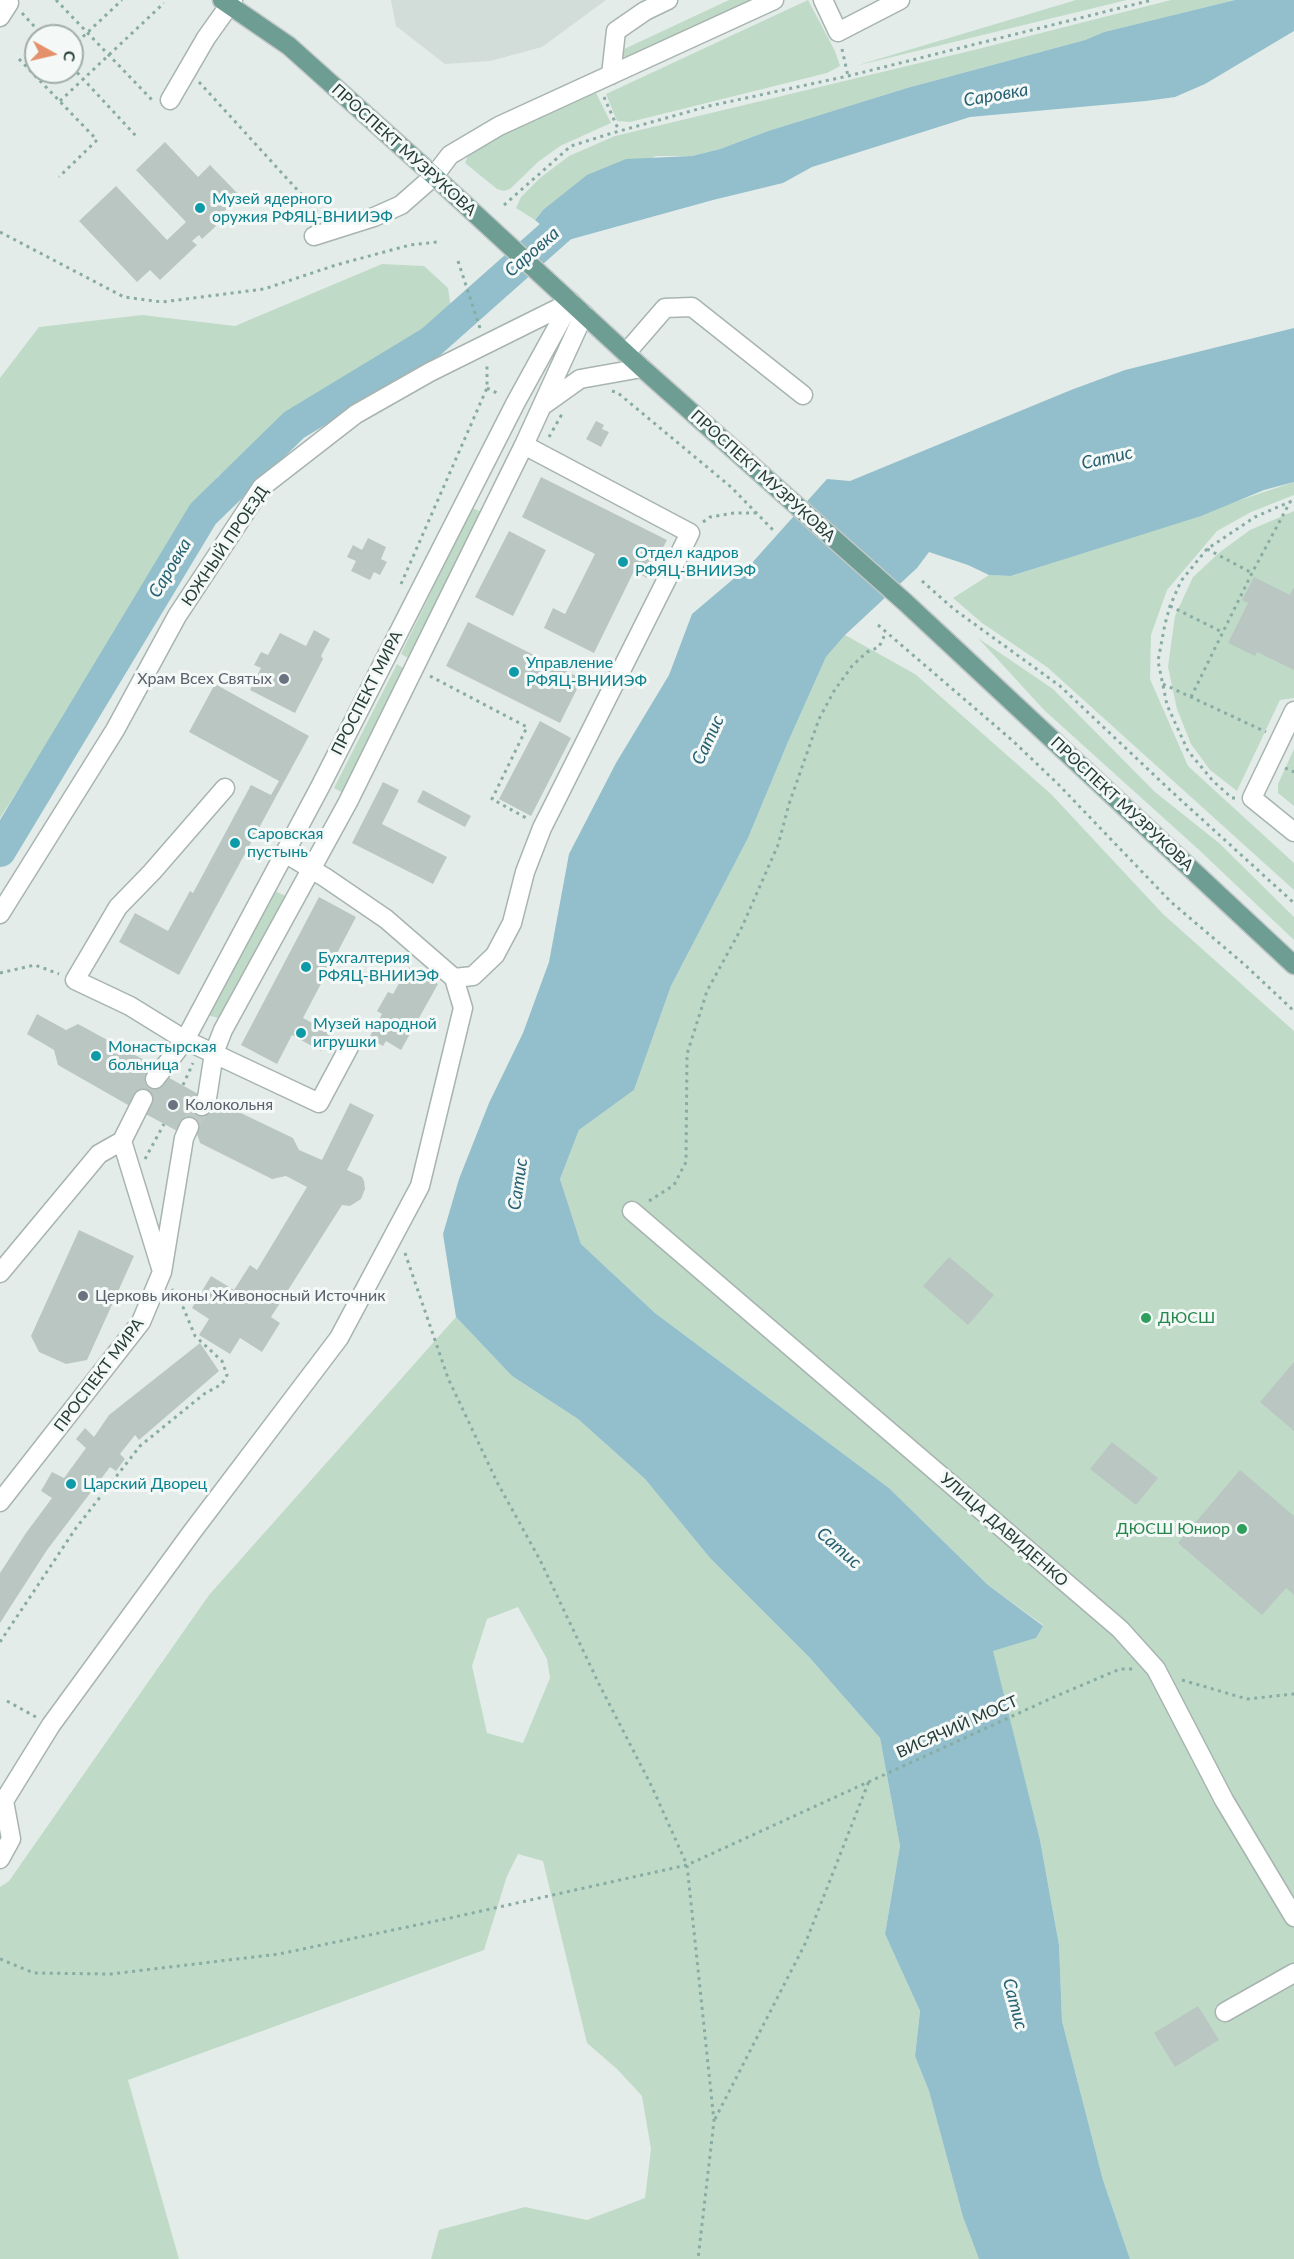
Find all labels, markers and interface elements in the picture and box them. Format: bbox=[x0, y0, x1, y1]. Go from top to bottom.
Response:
north arrow bbox=[24, 24, 84, 84]
text: С bbox=[60, 50, 80, 63]
water label: Саровка bbox=[962, 79, 1030, 111]
street label: ПРОСПЕКТ МУЗРУКОВА bbox=[328, 80, 480, 220]
place label: Музей ядерного оружия РФЯЦ-ВНИИЭФ bbox=[212, 189, 393, 227]
marker: Музей ядерного оружия РФЯЦ-ВНИИЭФ bbox=[193, 201, 207, 215]
water label: Саровка bbox=[500, 222, 564, 282]
street label: ПРОСПЕКТ МУЗРУКОВА bbox=[687, 406, 839, 546]
water label: Сатис bbox=[1079, 442, 1135, 474]
street label: ЮЖНЫЙ ПРОЕЗД bbox=[178, 482, 272, 610]
water label: Саровка bbox=[144, 534, 196, 602]
place label: Отдел кадров РФЯЦ-ВНИИЭФ bbox=[635, 543, 756, 581]
marker: Отдел кадров РФЯЦ-ВНИИЭФ bbox=[616, 555, 630, 569]
street label: ПРОСПЕКТ МИРА bbox=[327, 628, 407, 758]
place label: Управление РФЯЦ-ВНИИЭФ bbox=[526, 653, 647, 691]
marker: Управление РФЯЦ-ВНИИЭФ bbox=[507, 665, 521, 679]
place label: Храм Всех Святых bbox=[137, 669, 272, 689]
marker: Храм Всех Святых bbox=[277, 672, 291, 686]
water label: Сатис bbox=[687, 712, 729, 768]
street label: ПРОСПЕКТ МУЗРУКОВА bbox=[1047, 733, 1197, 875]
place label: Саровская пустынь bbox=[247, 824, 323, 862]
marker: Саровская пустынь bbox=[228, 836, 242, 850]
place label: Бухгалтерия РФЯЦ-ВНИИЭФ bbox=[318, 948, 439, 986]
marker: Бухгалтерия РФЯЦ-ВНИИЭФ bbox=[299, 960, 313, 974]
place label: Музей народной игрушки bbox=[313, 1014, 437, 1052]
marker: Музей народной игрушки bbox=[294, 1026, 308, 1040]
place label: Монастырская больница bbox=[108, 1037, 217, 1075]
marker: Монастырская больница bbox=[89, 1049, 103, 1063]
place label: Колокольня bbox=[185, 1095, 273, 1115]
marker: Колокольня bbox=[166, 1098, 180, 1112]
water label: Сатис bbox=[504, 1157, 532, 1211]
place label: Церковь иконы Живоносный Источник bbox=[95, 1286, 385, 1306]
marker: Церковь иконы Живоносный Источник bbox=[76, 1289, 90, 1303]
place label: ДЮСШ bbox=[1158, 1308, 1215, 1328]
marker: ДЮСШ bbox=[1139, 1311, 1153, 1325]
street label: ПРОСПЕКТ МИРА bbox=[50, 1315, 148, 1435]
street label: УЛИЦА ДАВИДЕНКО bbox=[936, 1469, 1072, 1591]
place label: Царский Дворец bbox=[83, 1474, 207, 1494]
marker: Царский Дворец bbox=[64, 1477, 78, 1491]
place label: ДЮСШ Юниор bbox=[1116, 1519, 1230, 1539]
marker: ДЮСШ Юниор bbox=[1235, 1522, 1249, 1536]
water label: Сатис bbox=[812, 1523, 866, 1573]
street label: ВИСЯЧИЙ МОСТ bbox=[893, 1692, 1021, 1762]
water label: Сатис bbox=[998, 1976, 1032, 2032]

